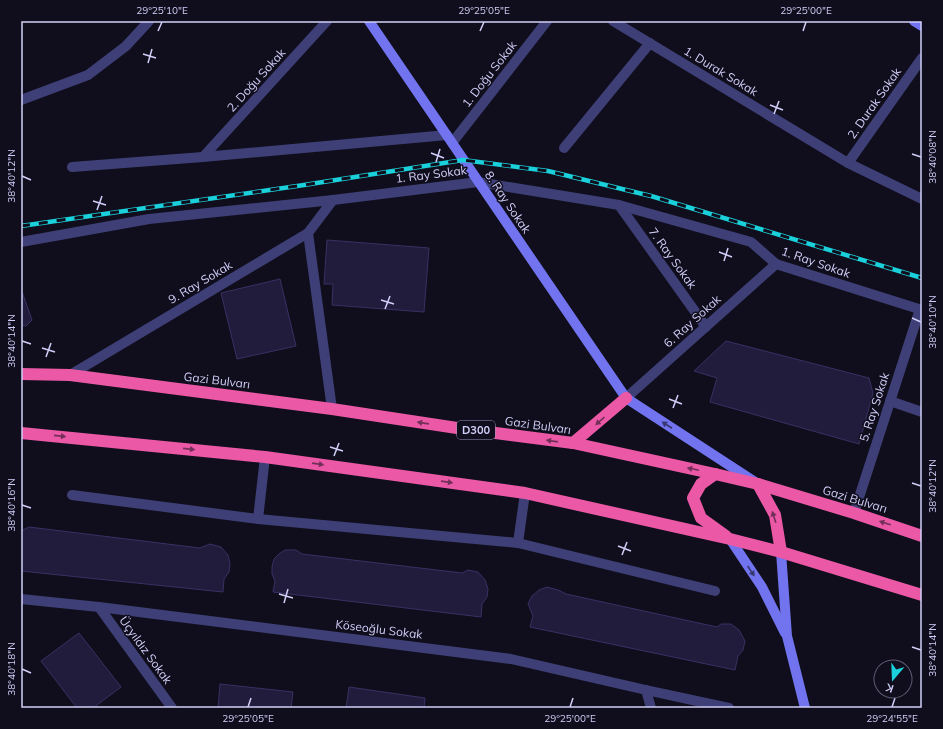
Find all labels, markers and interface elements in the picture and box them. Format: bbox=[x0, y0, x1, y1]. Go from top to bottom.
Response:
text: 29°25'10"E bbox=[136, 4, 188, 17]
text: 29°25'05"E bbox=[458, 4, 510, 17]
text: 29°25'00"E bbox=[780, 4, 832, 17]
street label: 1. Doğu Sokak bbox=[458, 37, 520, 110]
street label: 1. Durak Sokak bbox=[681, 43, 761, 99]
street label: 2. Doğu Sokak bbox=[224, 45, 289, 115]
street label: 2. Durak Sokak bbox=[844, 64, 905, 142]
text: 38°40'08"N bbox=[926, 130, 939, 184]
text: 38°40'12"N bbox=[5, 149, 18, 203]
street label: 1. Ray Sokak bbox=[394, 162, 468, 186]
street label: 8. Ray Sokak bbox=[482, 168, 535, 237]
street label: 7. Ray Sokak bbox=[646, 225, 701, 292]
street label: 1. Ray Sokak bbox=[780, 243, 853, 281]
street label: 9. Ray Sokak bbox=[165, 257, 235, 307]
street label: 6. Ray Sokak bbox=[660, 291, 724, 351]
text: 38°40'10"N bbox=[926, 295, 939, 349]
text: 38°40'14"N bbox=[5, 314, 18, 368]
street label: Gazi Bulvarı bbox=[183, 368, 251, 392]
street label: 5. Ray Sokak bbox=[856, 370, 892, 443]
street label: Gazi Bulvarı bbox=[504, 413, 572, 437]
one-way arrow bbox=[594, 416, 605, 425]
one-way arrow bbox=[417, 420, 429, 426]
road number: D300 bbox=[457, 421, 495, 439]
one-way arrow bbox=[662, 421, 672, 429]
one-way arrow bbox=[54, 433, 66, 440]
one-way arrow bbox=[545, 437, 558, 444]
one-way arrow bbox=[183, 446, 195, 453]
text: 38°40'12"N bbox=[926, 459, 939, 513]
one-way arrow bbox=[312, 461, 324, 467]
one-way arrow bbox=[686, 466, 699, 472]
text: 38°40'16"N bbox=[5, 478, 18, 532]
one-way arrow bbox=[441, 479, 453, 485]
street label: Gazi Bulvarı bbox=[821, 482, 889, 516]
one-way arrow bbox=[771, 510, 777, 522]
one-way arrow bbox=[879, 520, 891, 526]
one-way arrow bbox=[747, 566, 755, 576]
street label: Üçyıldız Sokak bbox=[116, 613, 176, 687]
street label: Köseoğlu Sokak bbox=[335, 616, 424, 642]
text: 38°40'14"N bbox=[926, 623, 939, 677]
text: 38°40'18"N bbox=[5, 642, 18, 696]
north arrow bbox=[873, 659, 913, 699]
text: K bbox=[883, 680, 895, 696]
text: 29°25'05"E bbox=[222, 712, 274, 725]
text: 29°25'00"E bbox=[544, 712, 596, 725]
text: 29°24'55"E bbox=[866, 712, 918, 725]

